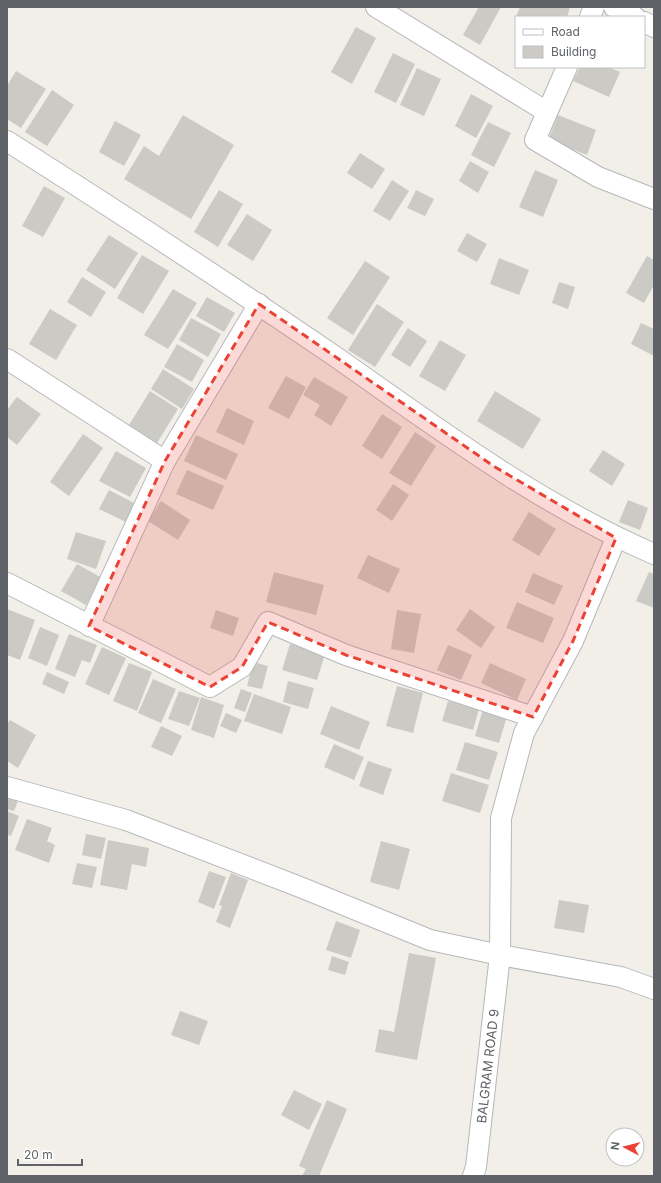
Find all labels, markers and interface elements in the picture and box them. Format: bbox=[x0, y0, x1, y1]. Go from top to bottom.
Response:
legend bbox=[515, 16, 645, 68]
text: Road bbox=[551, 24, 580, 39]
text: Building bbox=[551, 44, 596, 59]
street label: BALGRAM ROAD 9 bbox=[473, 1008, 502, 1124]
north arrow bbox=[605, 1127, 645, 1167]
scale bar bbox=[18, 1141, 82, 1167]
text: N bbox=[608, 1141, 623, 1151]
text: 20 m bbox=[24, 1147, 53, 1162]

